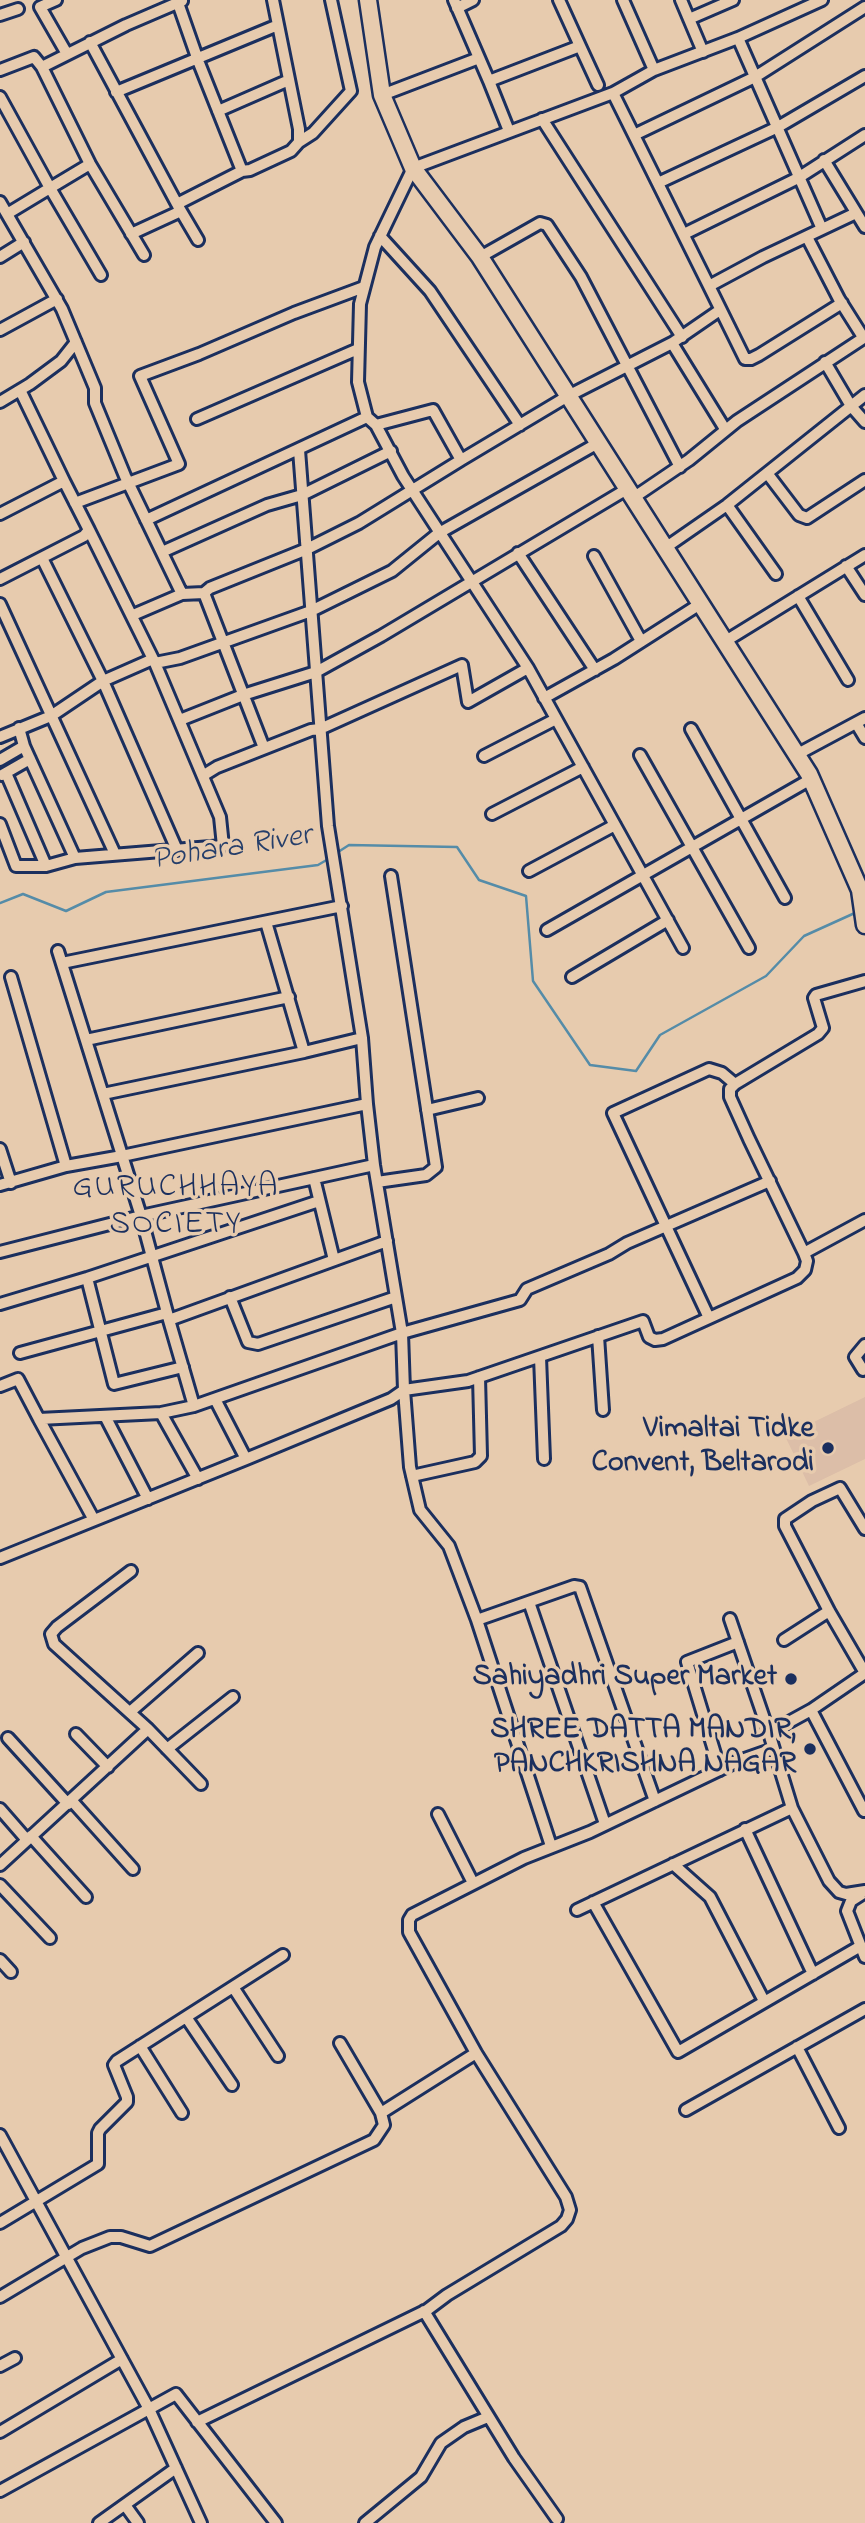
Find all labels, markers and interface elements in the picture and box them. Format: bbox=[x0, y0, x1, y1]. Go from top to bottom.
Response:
water label: Pohara River bbox=[149, 818, 315, 882]
district label: GURUCHHAYA SOCIETY bbox=[74, 1171, 278, 1246]
place label: Vimaltai Tidke Convent, Beltarodi bbox=[592, 1413, 814, 1484]
marker: Vimaltai Tidke Convent, Beltarodi bbox=[820, 1440, 836, 1456]
place label: Sahiyadhri Super Market bbox=[472, 1661, 777, 1697]
marker: Sahiyadhri Super Market bbox=[783, 1671, 799, 1687]
place label: SHREE DATTA MANDIR, PANCHKRISHNA NAGAR bbox=[490, 1714, 796, 1784]
marker: SHREE DATTA MANDIR, PANCHKRISHNA NAGAR bbox=[802, 1741, 818, 1757]

